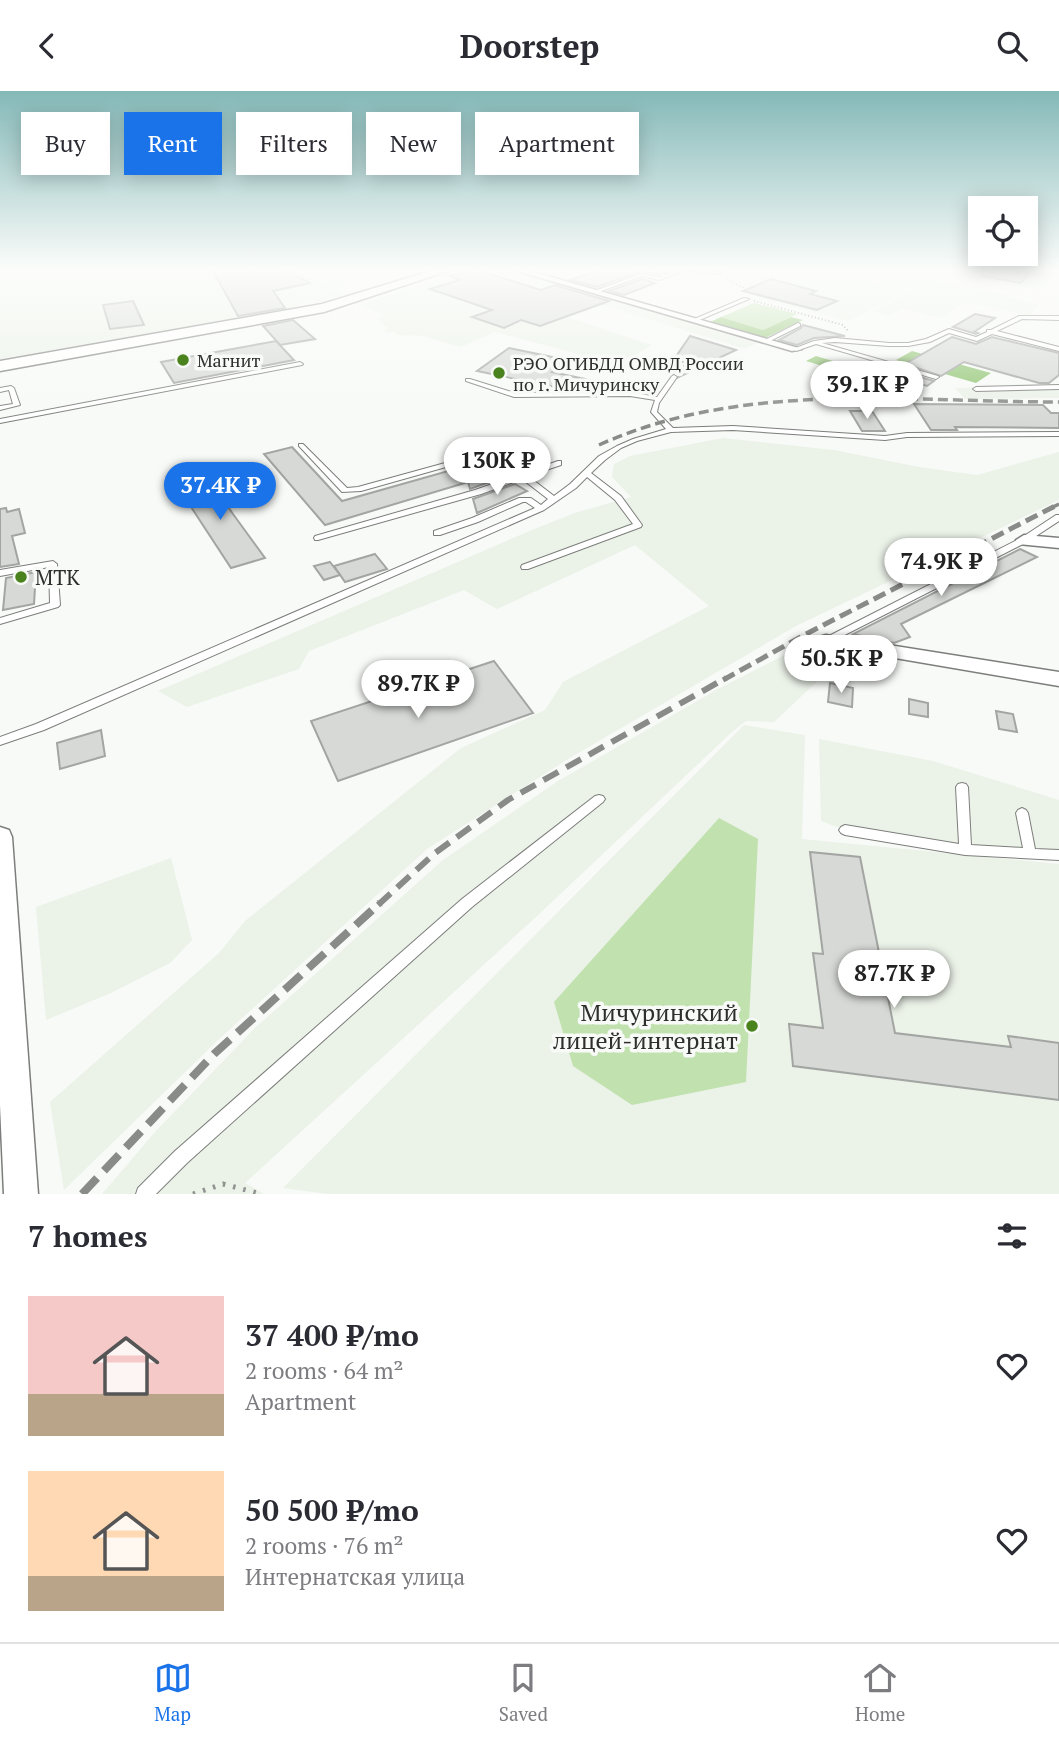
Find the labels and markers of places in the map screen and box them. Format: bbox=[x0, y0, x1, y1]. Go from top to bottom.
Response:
place label: Магнит bbox=[197, 348, 260, 372]
place label: РЭО ОГИБДД ОМВД России по г. Мичуринску bbox=[513, 351, 744, 396]
marker: Магнит bbox=[175, 352, 191, 368]
pin: 39.1K ₽ bbox=[802, 361, 932, 421]
marker: РЭО ОГИБДД ОМВД России по г. Мичуринску bbox=[491, 365, 507, 381]
pin: 130K ₽ bbox=[440, 437, 554, 497]
pin: 37.4K ₽ bbox=[155, 463, 285, 522]
pin: 74.9K ₽ bbox=[876, 539, 1006, 598]
place label: МТК bbox=[35, 563, 80, 591]
marker: МТК bbox=[13, 569, 29, 585]
pin: 50.5K ₽ bbox=[776, 635, 906, 695]
pin: 89.7K ₽ bbox=[353, 661, 483, 720]
pin: 87.7K ₽ bbox=[829, 951, 959, 1010]
place label: Мичуринский лицей-интернат bbox=[553, 996, 738, 1056]
marker: Мичуринский лицей-интернат bbox=[744, 1018, 760, 1034]

